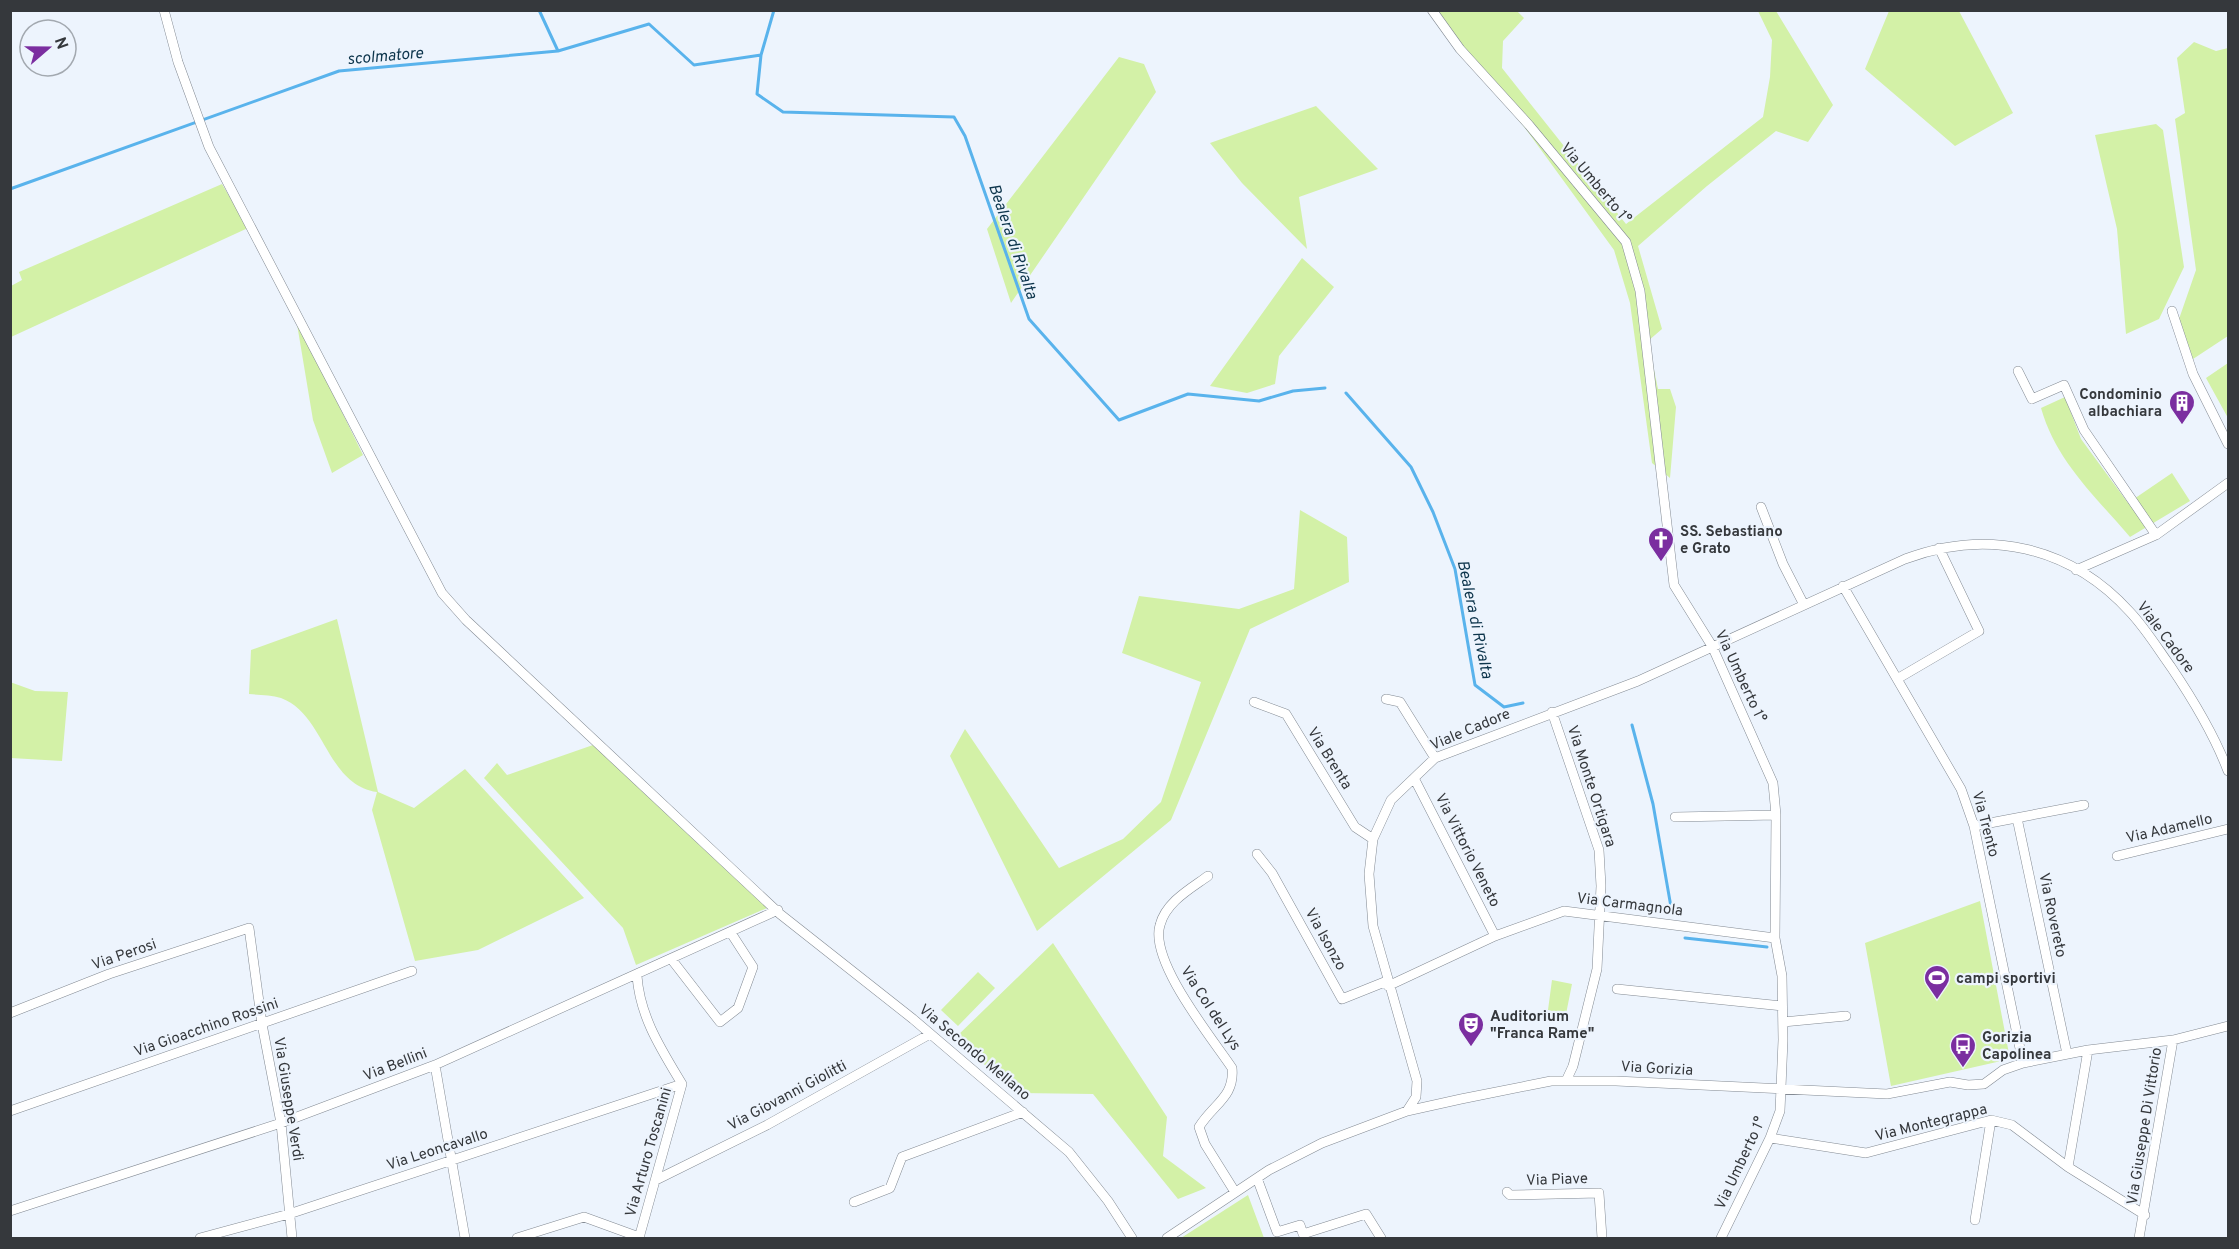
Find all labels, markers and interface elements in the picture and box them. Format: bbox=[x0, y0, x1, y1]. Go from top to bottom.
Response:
north arrow bbox=[18, 18, 78, 78]
text: N bbox=[49, 35, 72, 52]
water label: scolmatore bbox=[346, 44, 425, 70]
street label: Via Umberto 1° bbox=[1555, 140, 1634, 228]
water label: Bealera di Rivalta bbox=[983, 181, 1041, 303]
place label: Condominio albachiara bbox=[2079, 386, 2162, 422]
building icon: Condominio albachiara bbox=[2167, 388, 2197, 426]
place label: SS. Sebastiano e Grato bbox=[1680, 523, 1783, 559]
church icon: SS. Sebastiano e Grato bbox=[1646, 525, 1676, 563]
water label: Bealera di Rivalta bbox=[1452, 558, 1497, 681]
street label: Viale Cadore bbox=[2132, 598, 2198, 678]
street label: Via Umberto 1° bbox=[1710, 627, 1769, 726]
street label: Viale Cadore bbox=[1428, 705, 1513, 756]
street label: Via Monte Ortigara bbox=[1562, 723, 1619, 850]
street label: Via Brenta bbox=[1302, 724, 1355, 794]
street label: Via Trento bbox=[1967, 789, 2002, 860]
street label: Via Vittorio Veneto bbox=[1430, 791, 1504, 911]
street label: Via Adamello bbox=[2124, 810, 2214, 849]
street label: Via Rovereto bbox=[2033, 871, 2070, 959]
street label: Via Carmagnola bbox=[1576, 890, 1684, 921]
street label: Via Isonzo bbox=[1300, 905, 1350, 974]
street label: Via Perosi bbox=[90, 935, 159, 975]
street label: Via Col del Lys bbox=[1175, 963, 1244, 1055]
sports icon: campi sportivi bbox=[1922, 963, 1952, 1001]
place label: campi sportivi bbox=[1956, 970, 2056, 989]
street label: Via Gioacchino Rossini bbox=[132, 995, 281, 1062]
street label: Via Secondo Mellano bbox=[914, 1001, 1034, 1105]
place label: Auditorium "Franca Rame" bbox=[1490, 1008, 1594, 1044]
theatre icon: Auditorium "Franca Rame" bbox=[1456, 1010, 1486, 1048]
place label: Gorizia Capolinea bbox=[1982, 1029, 2051, 1065]
bus stop icon: Gorizia Capolinea bbox=[1948, 1031, 1978, 1069]
street label: Via Giuseppe Verdi bbox=[268, 1036, 307, 1162]
street label: Via Bellini bbox=[361, 1045, 430, 1086]
street label: Via Giuseppe Di Vittorio bbox=[2124, 1046, 2167, 1206]
street label: Via Giovanni Giolitti bbox=[725, 1057, 851, 1136]
street label: Via Gorizia bbox=[1620, 1058, 1694, 1081]
street label: Via Arturo Toscanini bbox=[622, 1086, 677, 1219]
street label: Via Montegrappa bbox=[1873, 1100, 1989, 1147]
street label: Via Umberto 1° bbox=[1712, 1114, 1771, 1213]
street label: Via Leoncavallo bbox=[384, 1125, 491, 1176]
street label: Via Piave bbox=[1526, 1170, 1588, 1191]

